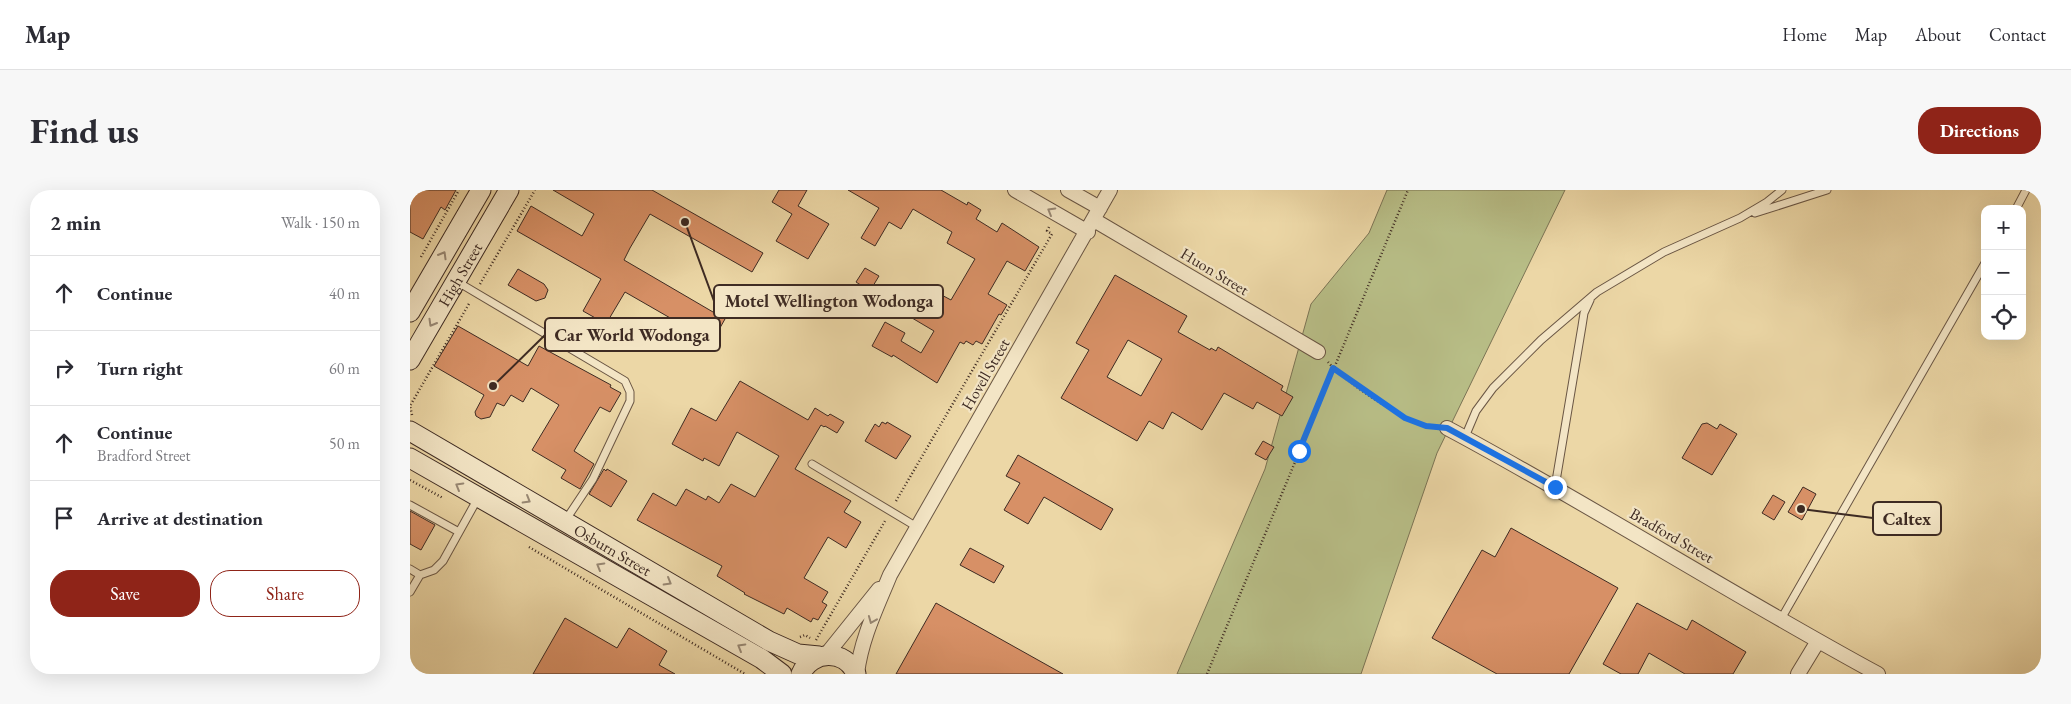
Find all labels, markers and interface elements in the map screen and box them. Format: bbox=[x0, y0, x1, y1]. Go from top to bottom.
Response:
text: Map bbox=[25, 19, 70, 50]
text: Home bbox=[1782, 23, 1827, 46]
text: Map bbox=[1855, 23, 1887, 46]
text: About bbox=[1915, 23, 1961, 46]
text: Contact bbox=[1989, 23, 2046, 46]
button: Directions bbox=[1918, 107, 2041, 154]
text: Find us bbox=[30, 108, 139, 153]
map controls bbox=[1981, 205, 2026, 340]
button: + bbox=[1981, 205, 2026, 250]
one-way arrow bbox=[1047, 208, 1056, 218]
text: 2 min bbox=[50, 209, 101, 236]
text: Walk · 150 m bbox=[281, 212, 360, 233]
street label: High Street bbox=[433, 239, 487, 310]
street label: Huon Street bbox=[1177, 243, 1253, 300]
button: − bbox=[1981, 250, 2026, 295]
one-way arrow bbox=[437, 251, 447, 260]
icon: ahead bbox=[50, 279, 78, 307]
text: Continue bbox=[97, 281, 172, 306]
text: 40 m bbox=[329, 283, 360, 304]
callout: Motel Wellington Wodonga bbox=[714, 285, 943, 318]
text: Motel Wellington Wodonga bbox=[725, 289, 933, 312]
button: locate bbox=[1981, 295, 2026, 340]
one-way arrow bbox=[428, 317, 438, 326]
callout: Car World Wodonga bbox=[545, 318, 720, 351]
text: Car World Wodonga bbox=[554, 323, 710, 346]
street label: Hovell Street bbox=[956, 335, 1014, 414]
icon: right bbox=[50, 354, 78, 382]
text: Turn right bbox=[97, 356, 183, 381]
text: 60 m bbox=[329, 358, 360, 379]
text: Continue bbox=[97, 420, 172, 445]
icon: ahead bbox=[50, 429, 78, 457]
text: 50 m bbox=[329, 433, 360, 454]
route start bbox=[1288, 440, 1311, 463]
text: Bradford Street bbox=[97, 445, 191, 466]
route end bbox=[1544, 476, 1567, 499]
one-way arrow bbox=[455, 482, 464, 492]
one-way arrow bbox=[522, 494, 531, 504]
callout: Caltex bbox=[1873, 502, 1941, 535]
street label: Bradford Street bbox=[1626, 503, 1718, 568]
icon: arrive bbox=[50, 504, 78, 532]
text: Arrive at destination bbox=[97, 506, 263, 531]
text: Caltex bbox=[1883, 507, 1931, 530]
street label: Osburn Street bbox=[570, 519, 655, 581]
one-way arrow bbox=[597, 563, 606, 573]
button: Save bbox=[50, 570, 200, 617]
button: Share bbox=[210, 570, 360, 617]
one-way arrow bbox=[662, 576, 671, 586]
one-way arrow bbox=[867, 615, 878, 624]
one-way arrow bbox=[738, 643, 747, 653]

